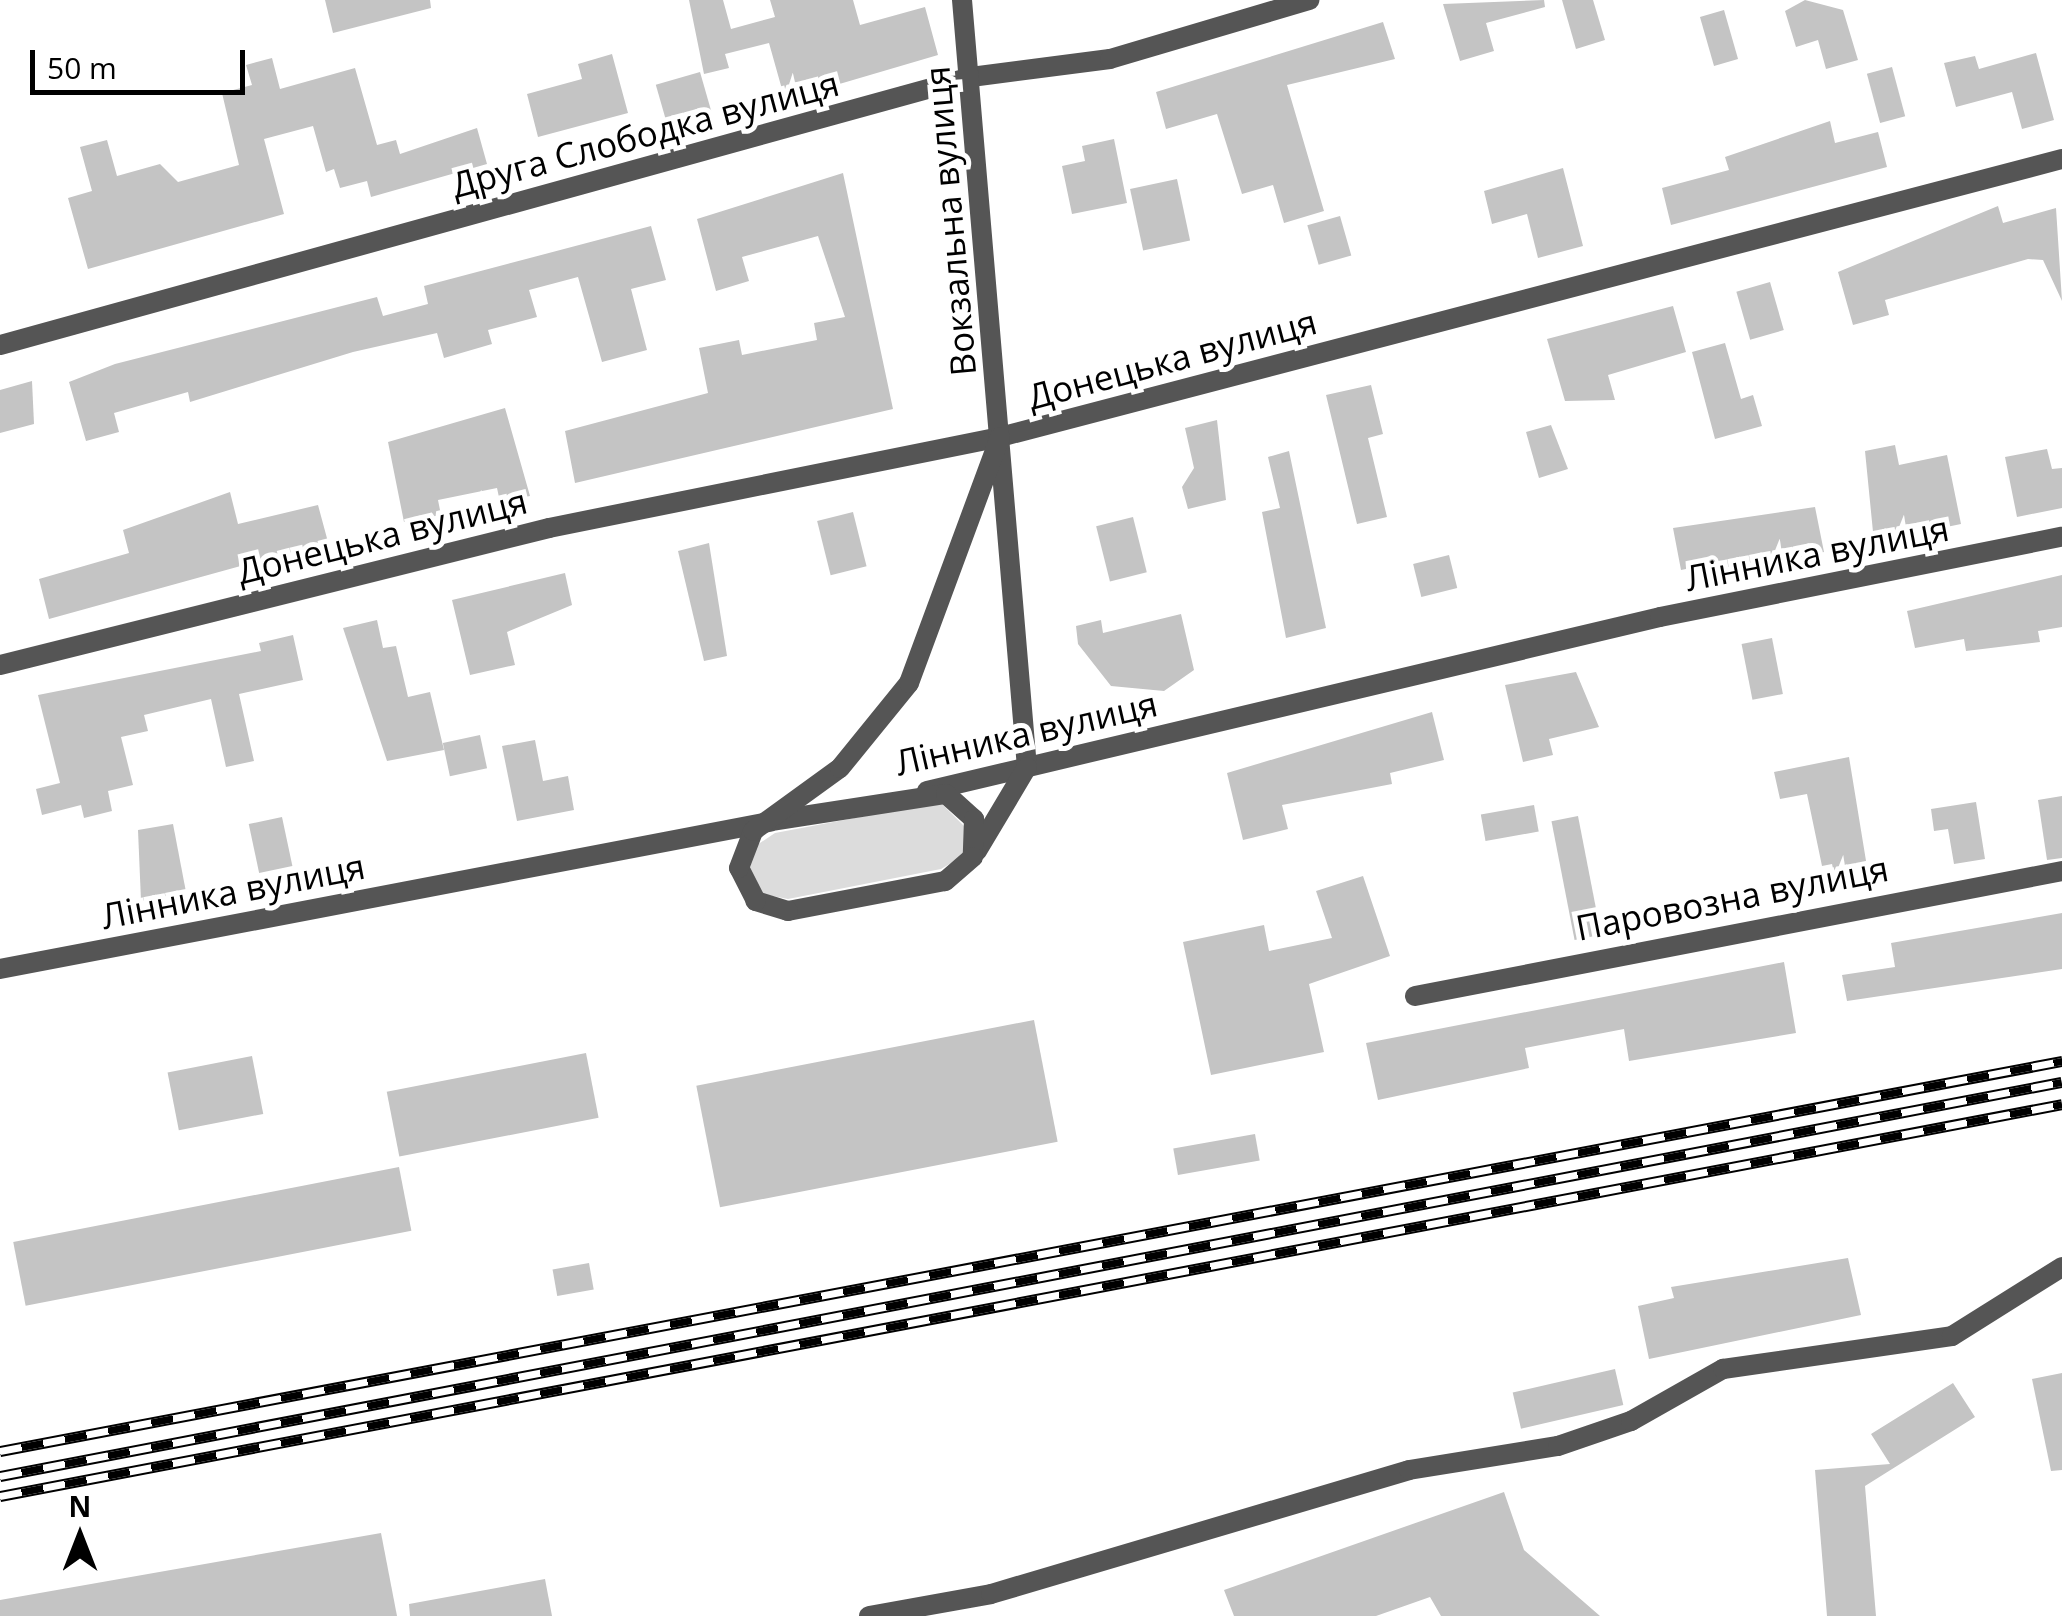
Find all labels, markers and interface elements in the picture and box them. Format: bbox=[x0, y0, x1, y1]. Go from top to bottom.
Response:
scale bar bbox=[35, 30, 250, 92]
text: 50 m bbox=[47, 47, 117, 88]
street label: Друга Слободка вулиця bbox=[447, 62, 843, 206]
street label: Вокзальна вулиця bbox=[916, 64, 984, 378]
street label: Донецька вулиця bbox=[1023, 300, 1321, 418]
street label: Донецька вулиця bbox=[233, 480, 531, 592]
street label: Лінника вулиця bbox=[1682, 507, 1952, 599]
street label: Лінника вулиця bbox=[891, 682, 1161, 784]
street label: Лінника вулиця bbox=[98, 845, 368, 937]
street label: Паровозна вулиця bbox=[1572, 847, 1892, 949]
north arrow bbox=[30, 1486, 130, 1586]
text: N bbox=[69, 1487, 91, 1525]

